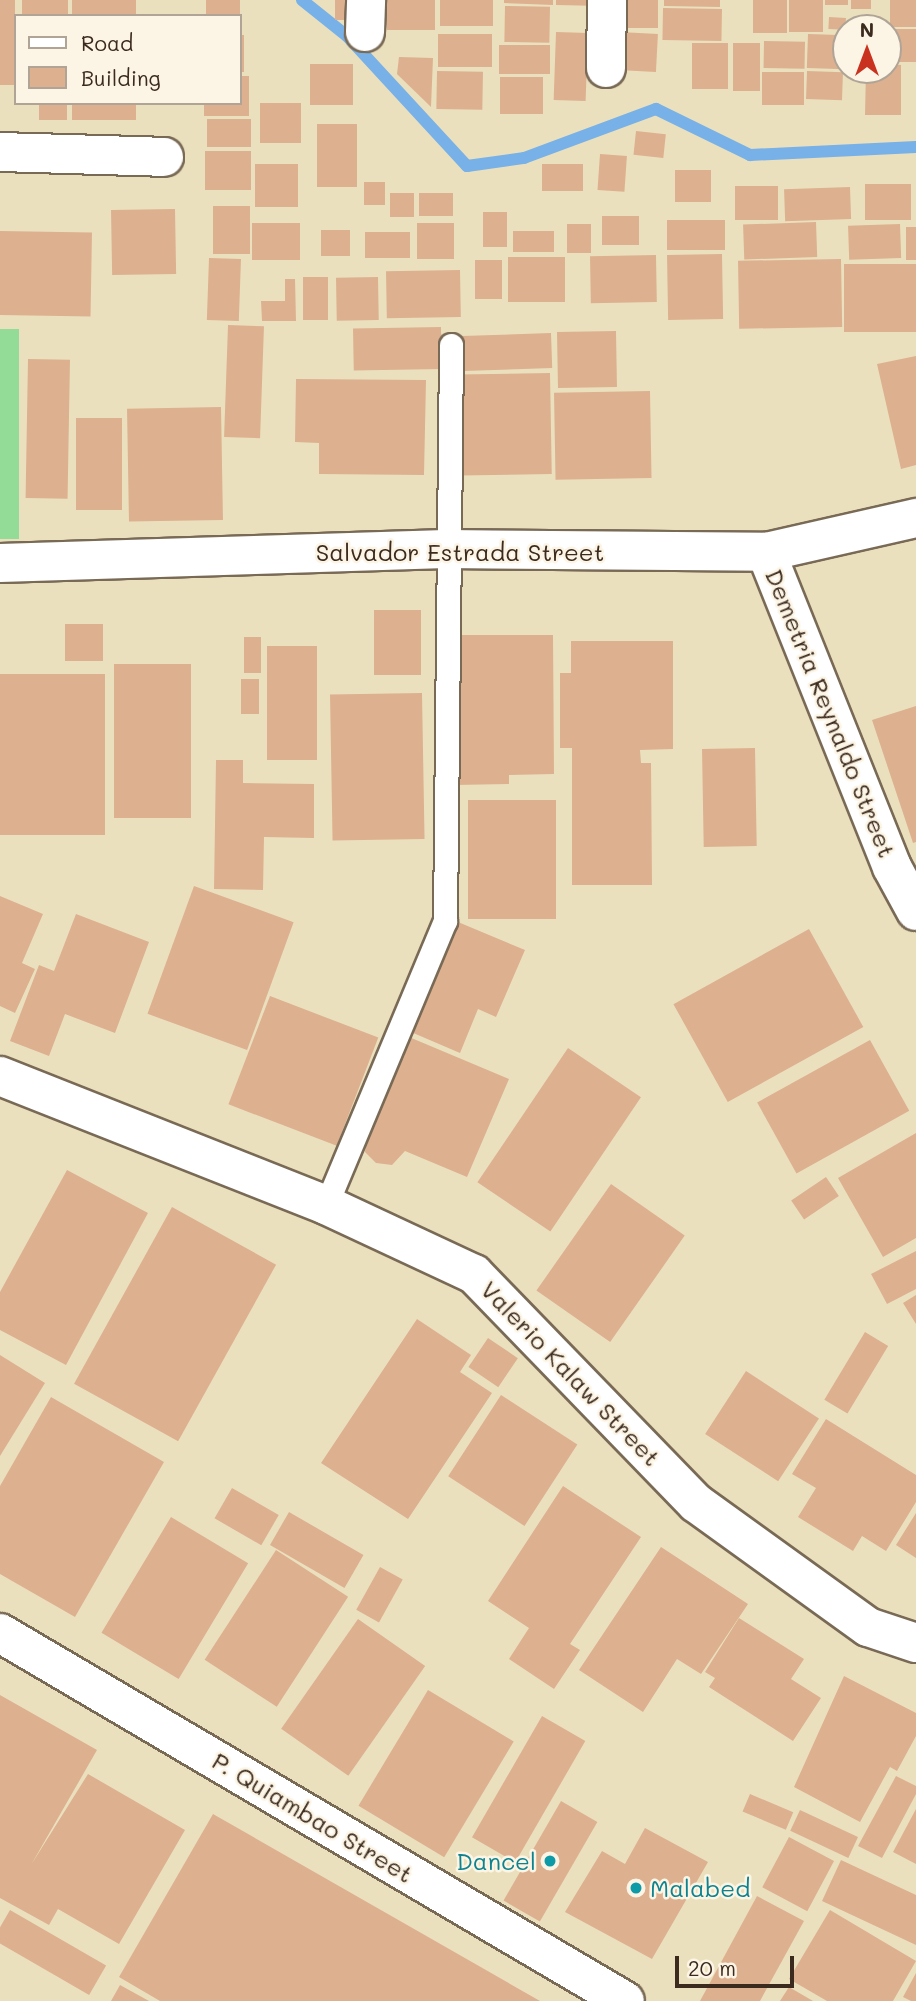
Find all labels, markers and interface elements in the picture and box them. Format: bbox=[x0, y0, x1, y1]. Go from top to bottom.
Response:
legend bbox=[14, 14, 242, 105]
north arrow bbox=[832, 14, 902, 84]
text: N bbox=[860, 17, 874, 42]
text: Road bbox=[81, 29, 133, 56]
text: Building bbox=[81, 64, 161, 91]
street label: Salvador Estrada Street bbox=[316, 538, 604, 566]
street label: Demetria Reynaldo Street bbox=[760, 565, 902, 861]
street label: Valerio Kalaw Street bbox=[475, 1275, 667, 1471]
street label: P. Quiambao Street bbox=[207, 1746, 419, 1888]
place label: Dancel bbox=[456, 1847, 536, 1875]
marker: Dancel bbox=[542, 1853, 558, 1869]
place label: Malabed bbox=[650, 1874, 750, 1902]
marker: Malabed bbox=[628, 1880, 644, 1896]
scale bar bbox=[678, 1941, 797, 1985]
text: 20 m bbox=[688, 1954, 736, 1981]

